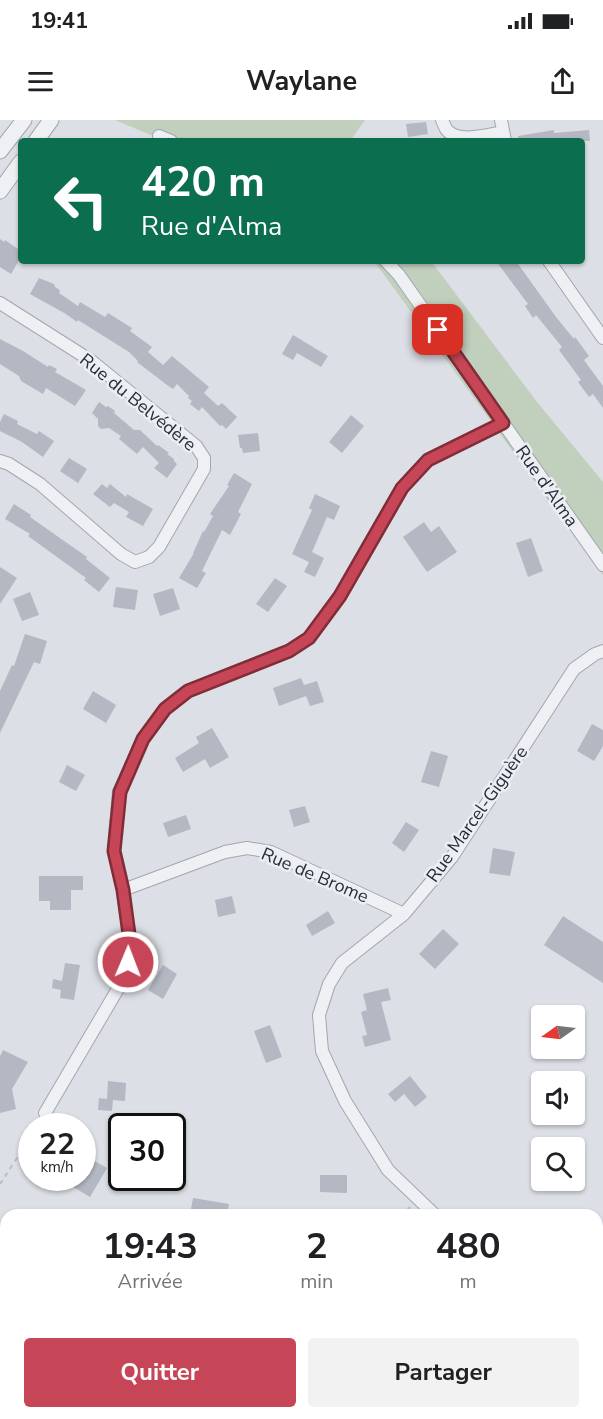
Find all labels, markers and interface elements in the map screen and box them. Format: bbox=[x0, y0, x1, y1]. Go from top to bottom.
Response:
text: 19:41 bbox=[30, 6, 88, 36]
text: Waylane bbox=[246, 63, 357, 100]
icon: menu bbox=[24, 65, 57, 98]
icon: share bbox=[546, 65, 579, 98]
text: 420 m bbox=[141, 154, 265, 211]
icon: left bbox=[42, 162, 120, 240]
text: Rue d'Alma bbox=[141, 208, 282, 245]
pin bbox=[412, 304, 463, 355]
icon: arrive bbox=[421, 313, 454, 346]
street label: Rue du Belvédère bbox=[75, 348, 201, 456]
street label: Rue d'Alma bbox=[510, 441, 584, 531]
street label: Rue Marcel-Giguère bbox=[421, 741, 533, 887]
street label: Rue de Brome bbox=[258, 842, 372, 908]
position arrow bbox=[96, 930, 160, 994]
north arrow bbox=[531, 1005, 585, 1059]
map controls bbox=[531, 1005, 585, 1191]
button: sound bbox=[531, 1071, 585, 1125]
speed limit sign: 30 bbox=[108, 1113, 186, 1191]
text: 22 bbox=[39, 1124, 75, 1165]
button: search bbox=[531, 1137, 585, 1191]
text: km/h bbox=[40, 1157, 74, 1177]
text: 19:43 bbox=[102, 1222, 198, 1271]
text: 2 bbox=[306, 1222, 328, 1271]
text: 480 bbox=[436, 1222, 501, 1271]
text: Arrivée bbox=[118, 1268, 183, 1295]
text: min bbox=[300, 1268, 333, 1295]
text: m bbox=[460, 1268, 477, 1295]
button: Quitter bbox=[24, 1338, 296, 1407]
button: Partager bbox=[308, 1338, 579, 1407]

